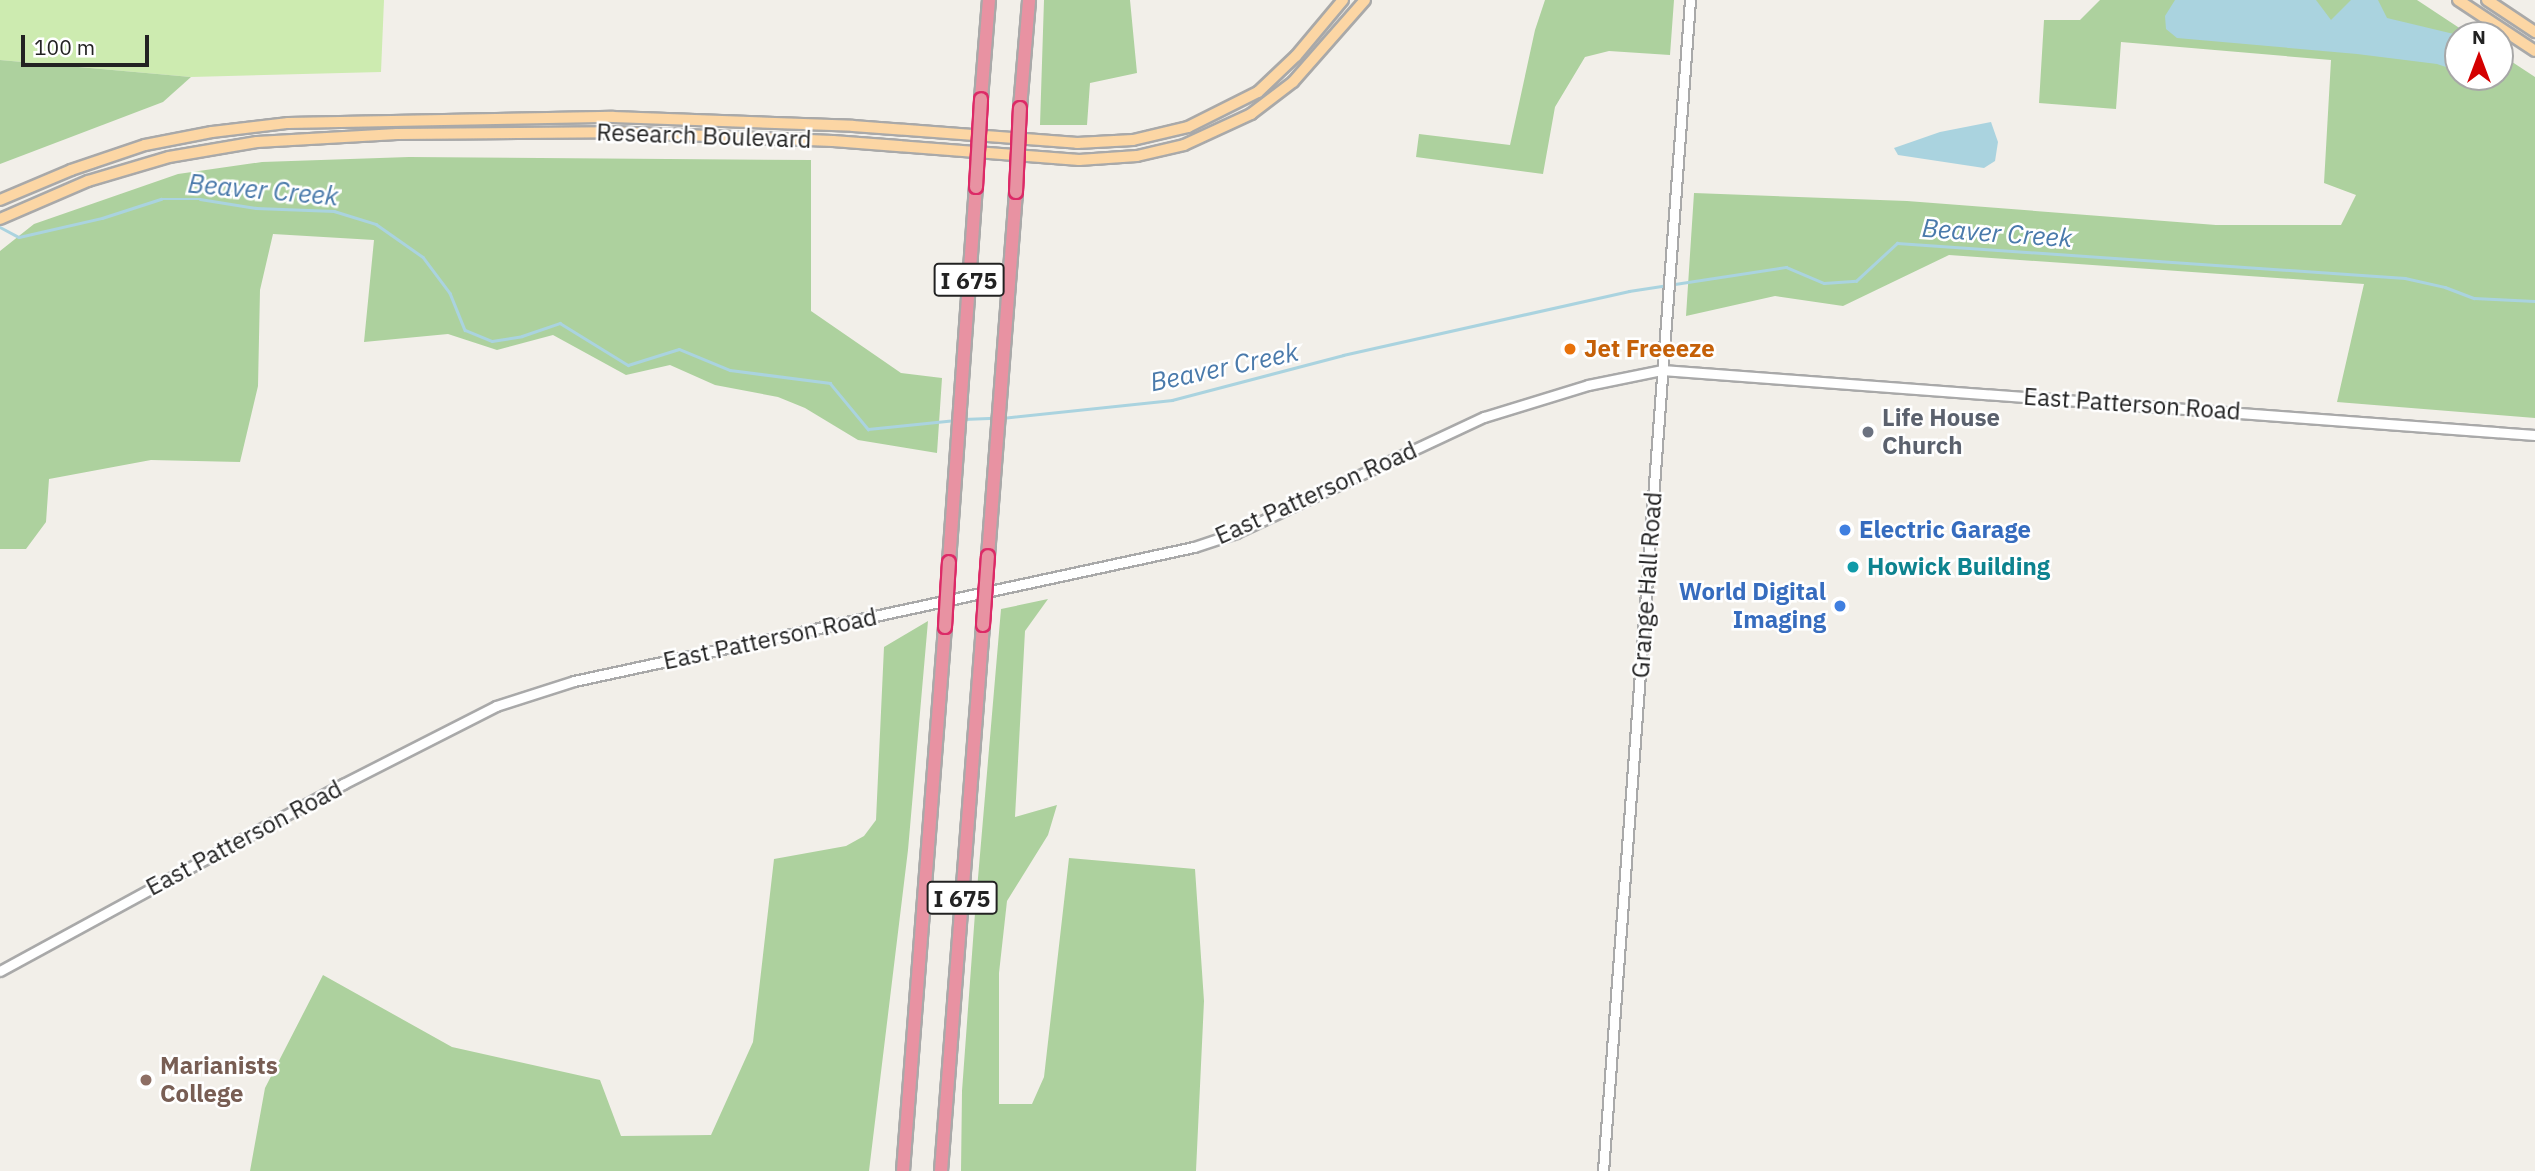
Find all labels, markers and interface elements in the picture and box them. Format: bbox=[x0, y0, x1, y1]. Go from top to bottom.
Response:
scale bar bbox=[24, 21, 152, 65]
north arrow bbox=[2444, 21, 2514, 91]
text: N bbox=[2472, 25, 2486, 49]
text: 100 m bbox=[34, 33, 95, 61]
street label: Research Boulevard bbox=[596, 118, 812, 154]
water label: Beaver Creek bbox=[187, 168, 339, 212]
water label: Beaver Creek bbox=[1921, 212, 2073, 254]
road number: I 675 bbox=[932, 260, 1006, 300]
place label: Jet Freeeze bbox=[1584, 335, 1715, 363]
water label: Beaver Creek bbox=[1147, 336, 1301, 398]
marker: Jet Freeeze bbox=[1562, 341, 1578, 357]
street label: East Patterson Road bbox=[2022, 382, 2242, 426]
place label: Life House Church bbox=[1882, 404, 2000, 460]
marker: Life House Church bbox=[1860, 424, 1876, 440]
street label: East Patterson Road bbox=[1211, 436, 1421, 550]
street label: Grange Hall Road bbox=[1626, 491, 1668, 679]
place label: Electric Garage bbox=[1859, 516, 2031, 544]
marker: Electric Garage bbox=[1837, 522, 1853, 538]
place label: Howick Building bbox=[1867, 553, 2050, 581]
marker: Howick Building bbox=[1845, 559, 1861, 575]
place label: World Digital Imaging bbox=[1679, 578, 1826, 634]
marker: World Digital Imaging bbox=[1832, 598, 1848, 614]
street label: East Patterson Road bbox=[661, 602, 879, 676]
street label: East Patterson Road bbox=[141, 774, 347, 902]
road number: I 675 bbox=[925, 878, 999, 917]
place label: Marianists College bbox=[160, 1052, 278, 1108]
marker: Marianists College bbox=[138, 1072, 154, 1088]

